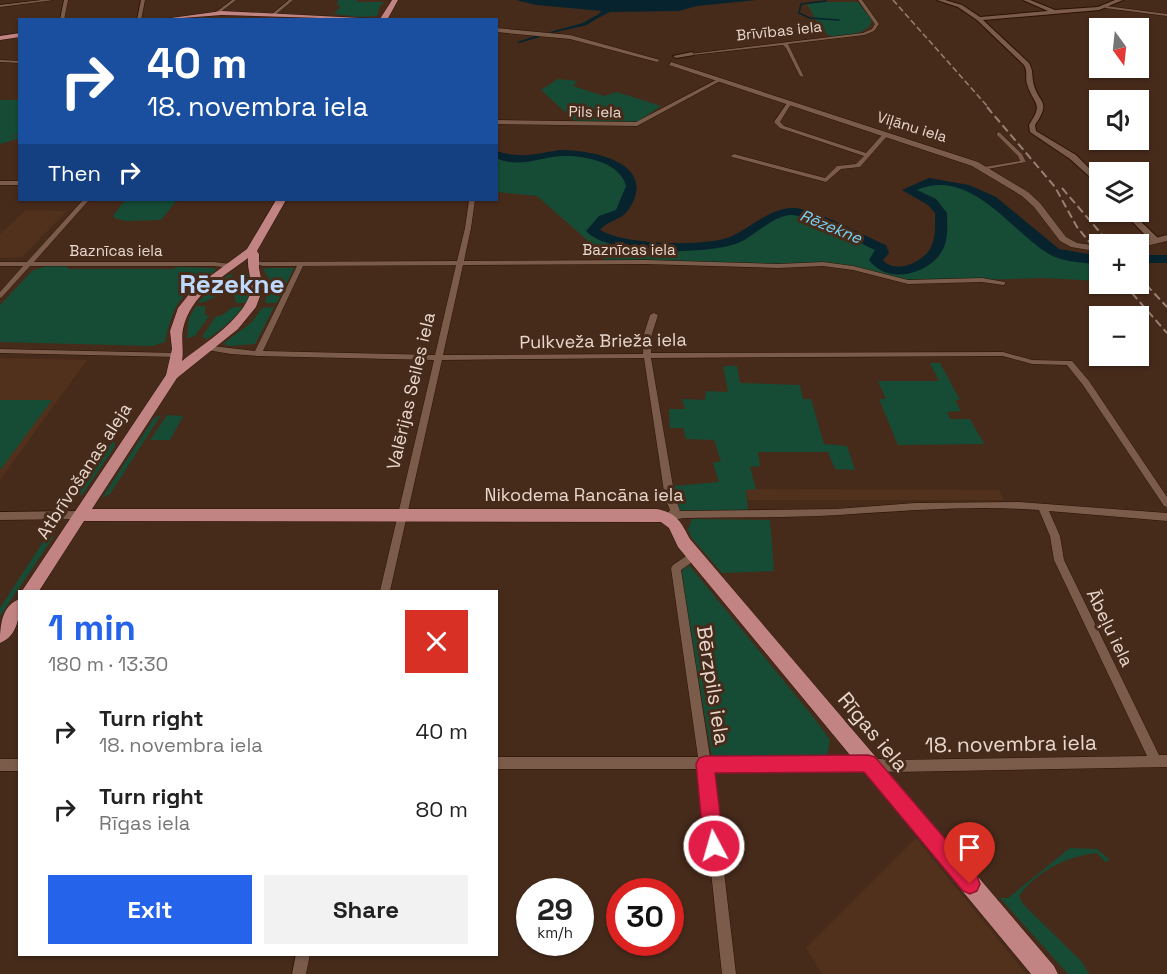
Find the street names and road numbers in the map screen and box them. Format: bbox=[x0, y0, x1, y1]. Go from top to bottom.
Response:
street label: Brīvības iela bbox=[735, 17, 823, 44]
street label: Pils iela bbox=[568, 102, 622, 121]
street label: Viļānu iela bbox=[875, 107, 950, 146]
street label: Baznīcas iela bbox=[582, 240, 676, 259]
street label: Baznīcas iela bbox=[69, 241, 163, 260]
street label: Valērijas Seiles iela bbox=[381, 310, 440, 472]
street label: Pulkveža Brieža iela bbox=[519, 328, 687, 353]
street label: Atbrīvošanas aleja bbox=[31, 398, 136, 543]
street label: Nikodema Rancāna iela bbox=[484, 483, 684, 506]
street label: Ābeļu iela bbox=[1082, 585, 1139, 670]
street label: Bērzpils iela bbox=[691, 623, 736, 746]
street label: Rīgas iela bbox=[832, 686, 915, 777]
street label: 18. novembra iela bbox=[925, 729, 1097, 758]

